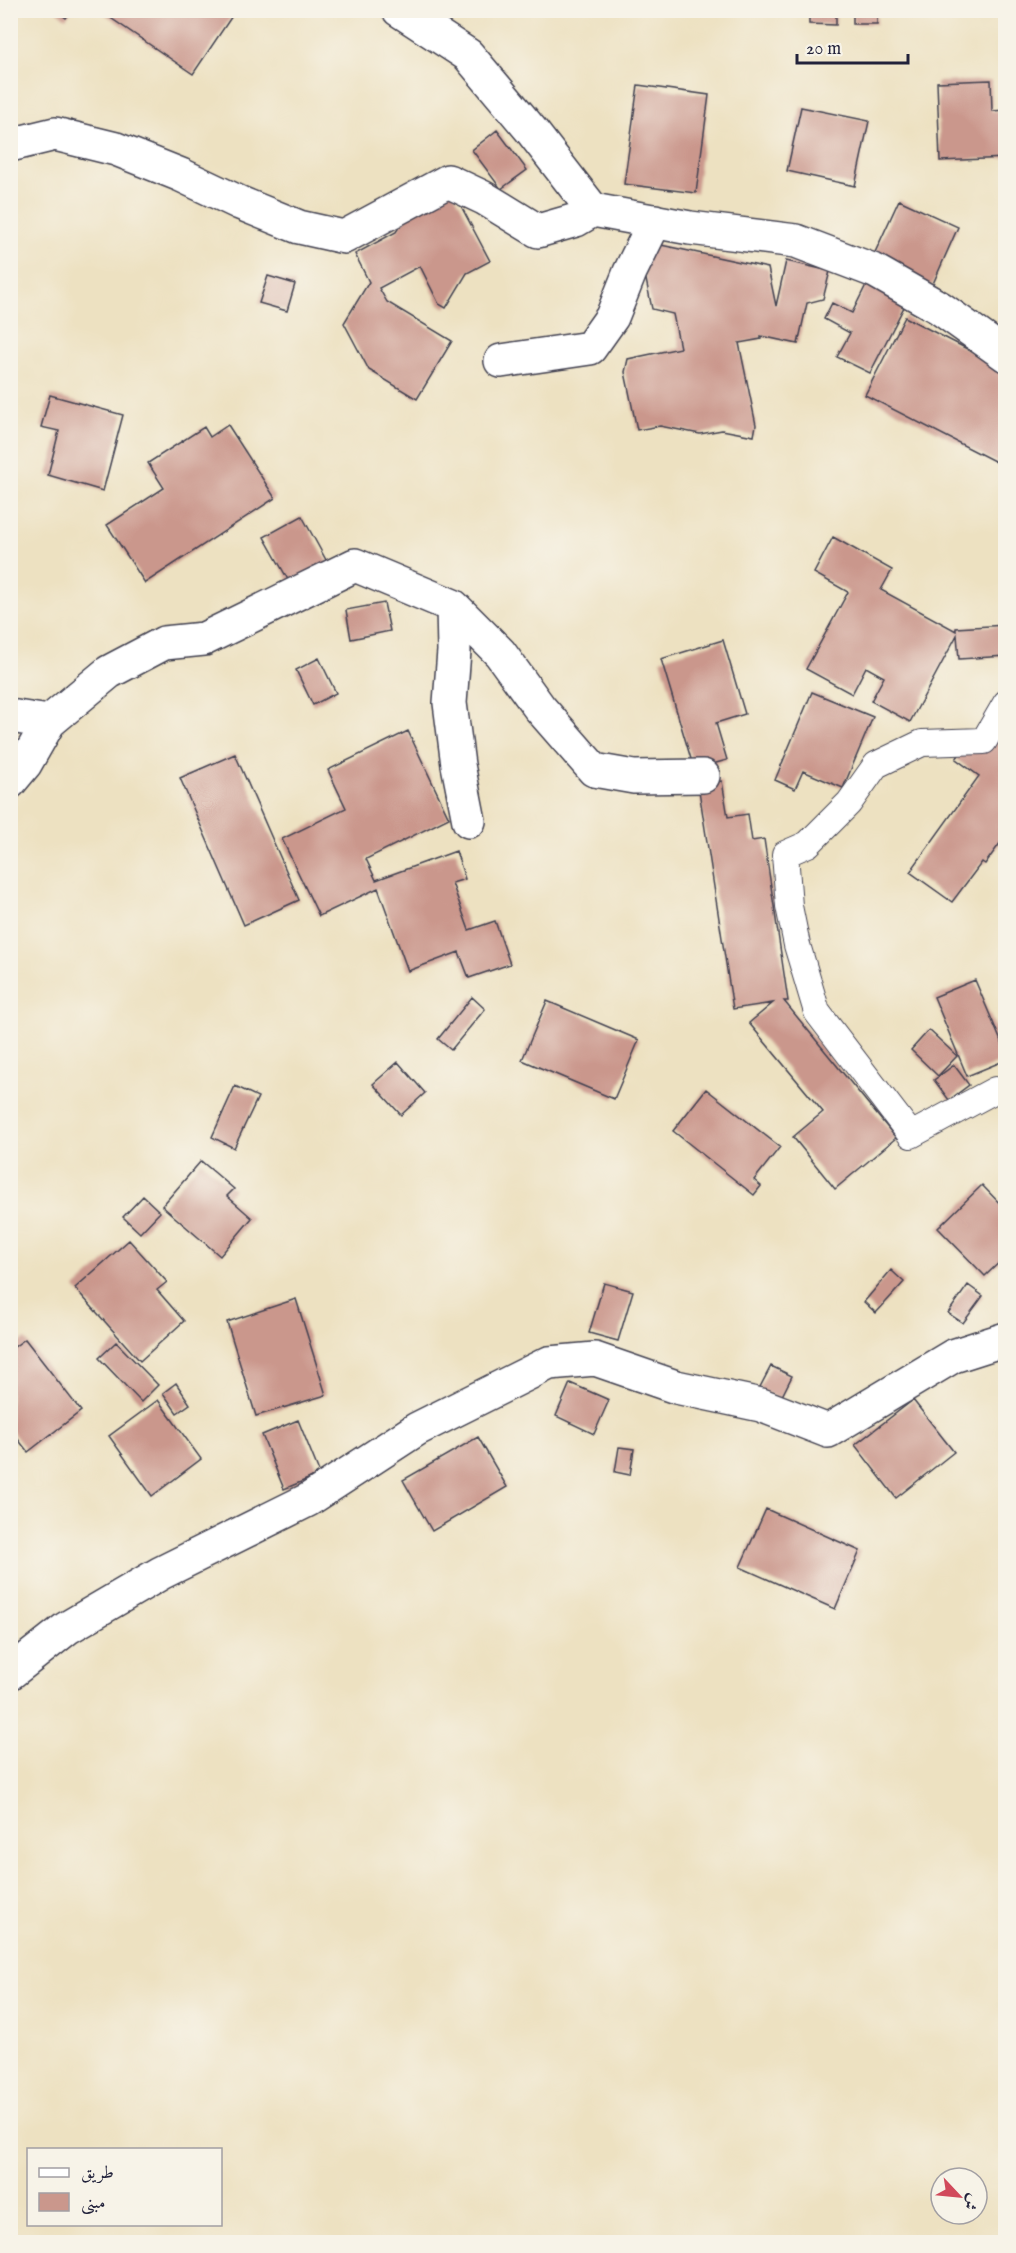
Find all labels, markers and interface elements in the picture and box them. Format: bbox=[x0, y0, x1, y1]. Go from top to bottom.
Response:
scale bar bbox=[797, 27, 908, 65]
text: 20 m bbox=[806, 38, 841, 61]
legend bbox=[27, 2148, 222, 2226]
text: طريق bbox=[81, 2162, 114, 2185]
north arrow bbox=[929, 2166, 989, 2226]
text: ش bbox=[958, 2190, 983, 2213]
text: مبنى bbox=[81, 2192, 106, 2215]

